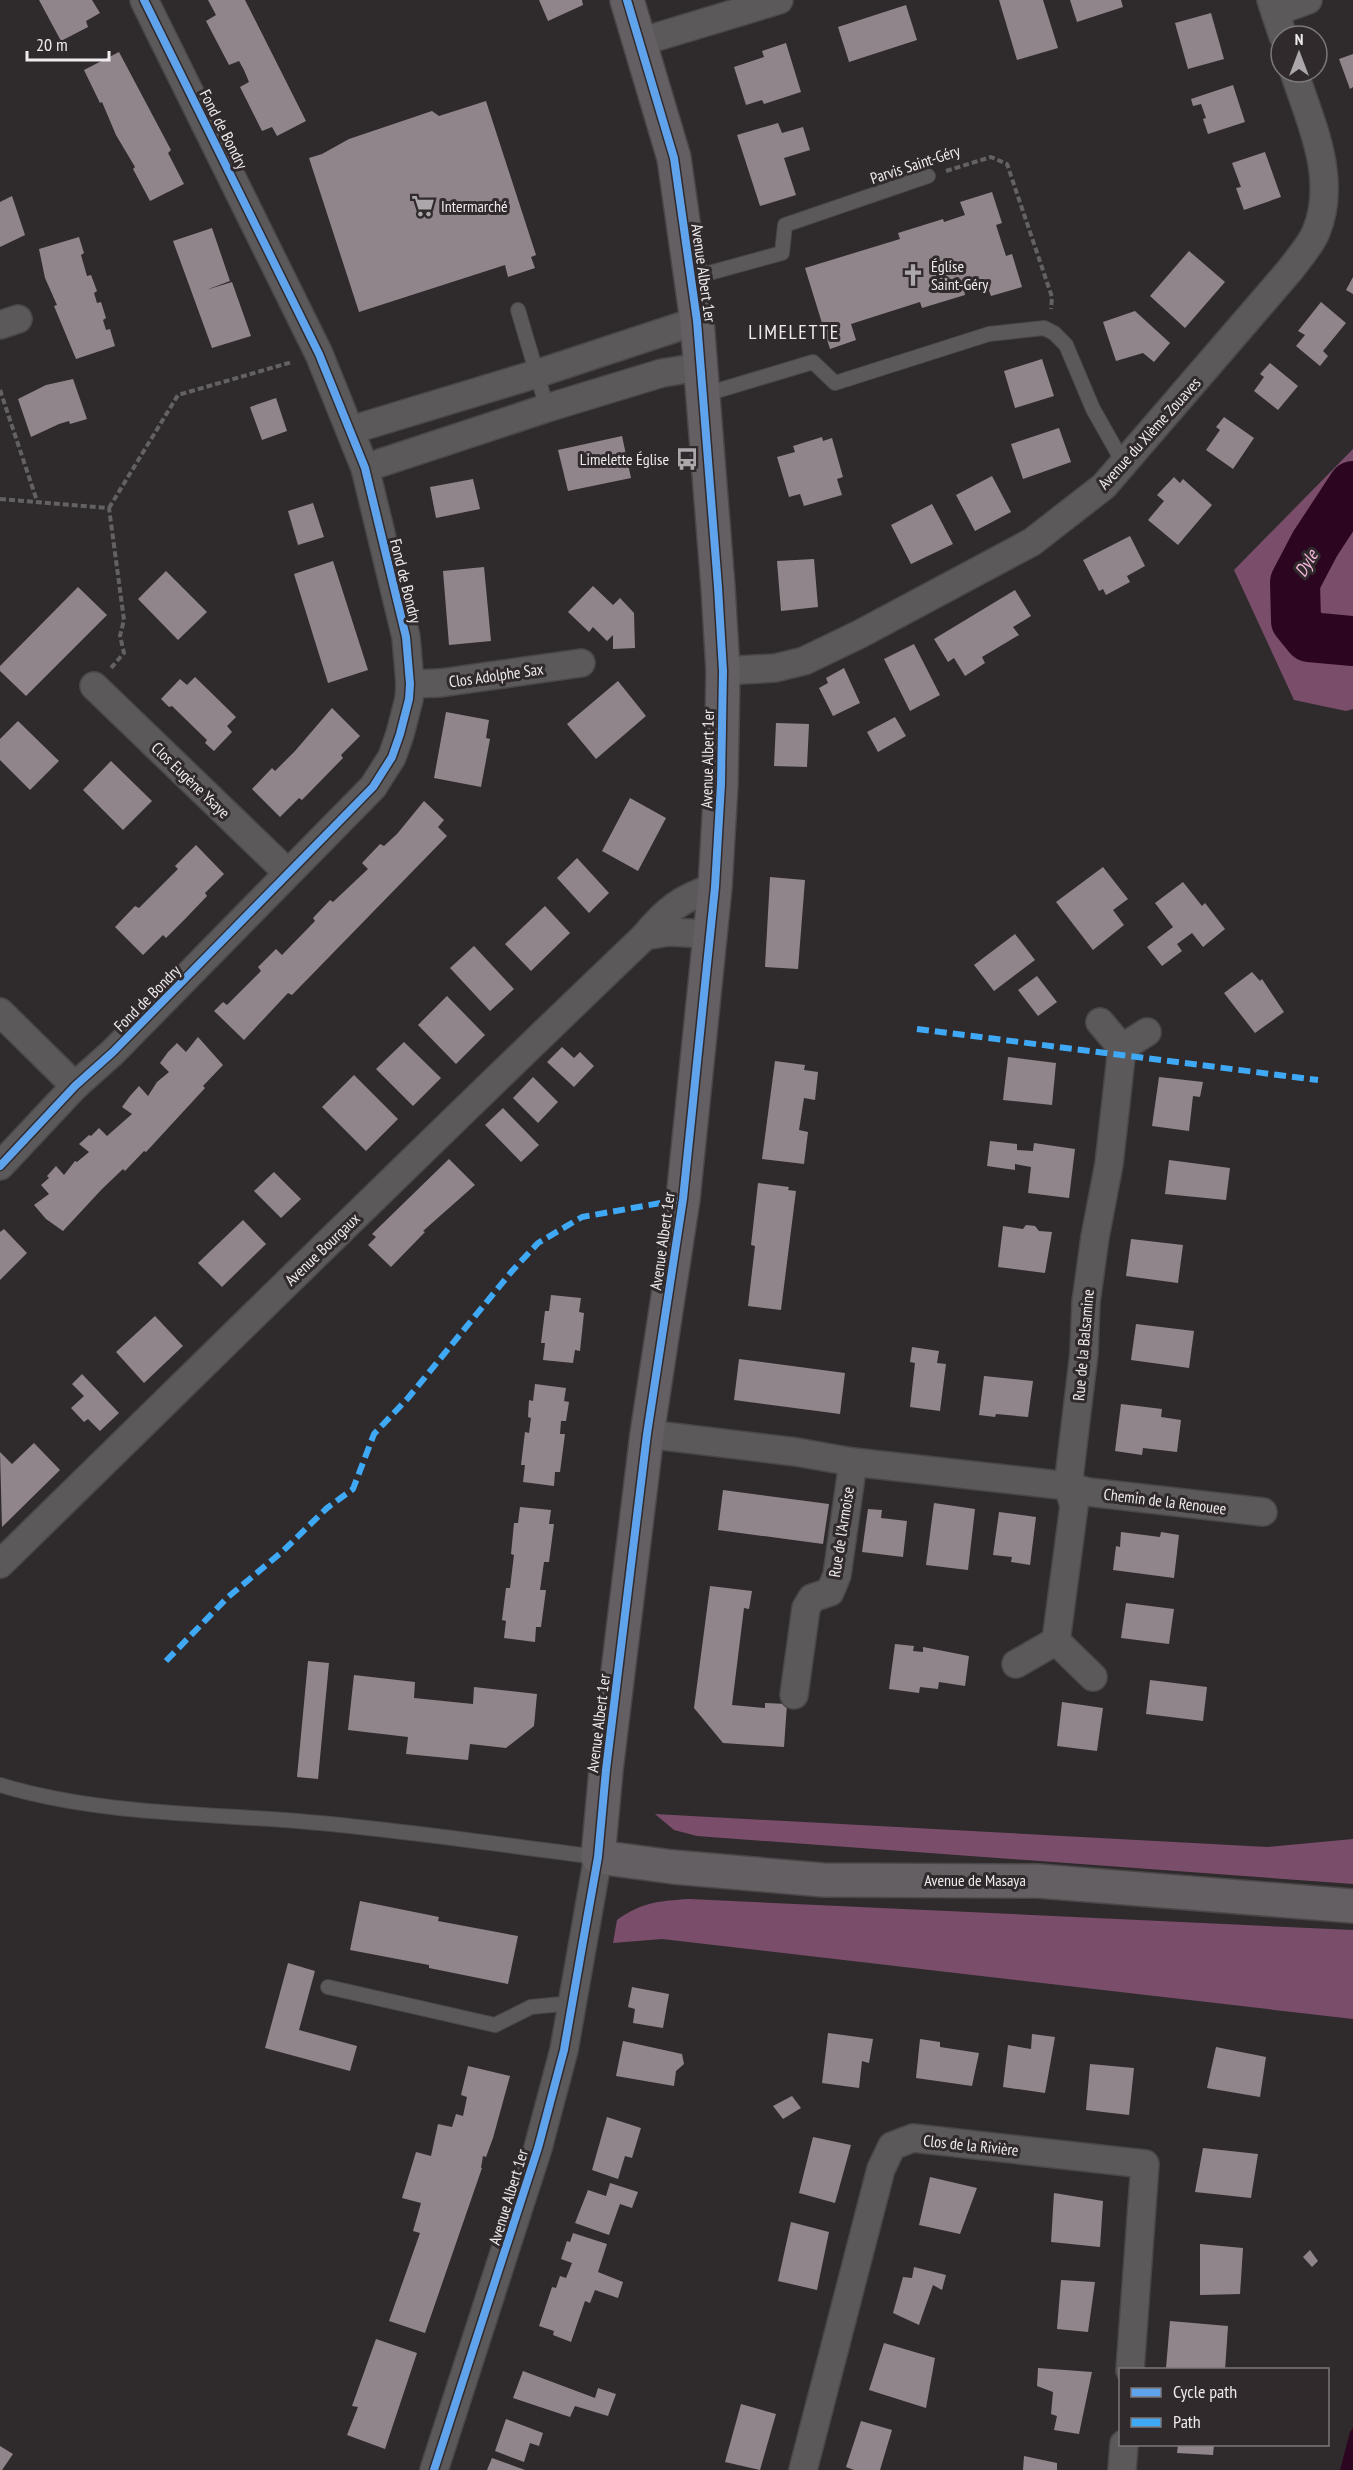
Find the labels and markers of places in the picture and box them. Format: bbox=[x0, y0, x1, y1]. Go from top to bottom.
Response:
supermarket icon: Intermarché bbox=[410, 193, 436, 219]
place label: Intermarché bbox=[441, 196, 508, 216]
place label: Église Saint-Géry bbox=[931, 256, 988, 294]
church icon: Église Saint-Géry bbox=[900, 262, 926, 288]
bus stop icon: Limelette Église bbox=[674, 446, 700, 472]
place label: Limelette Église bbox=[580, 449, 669, 469]

